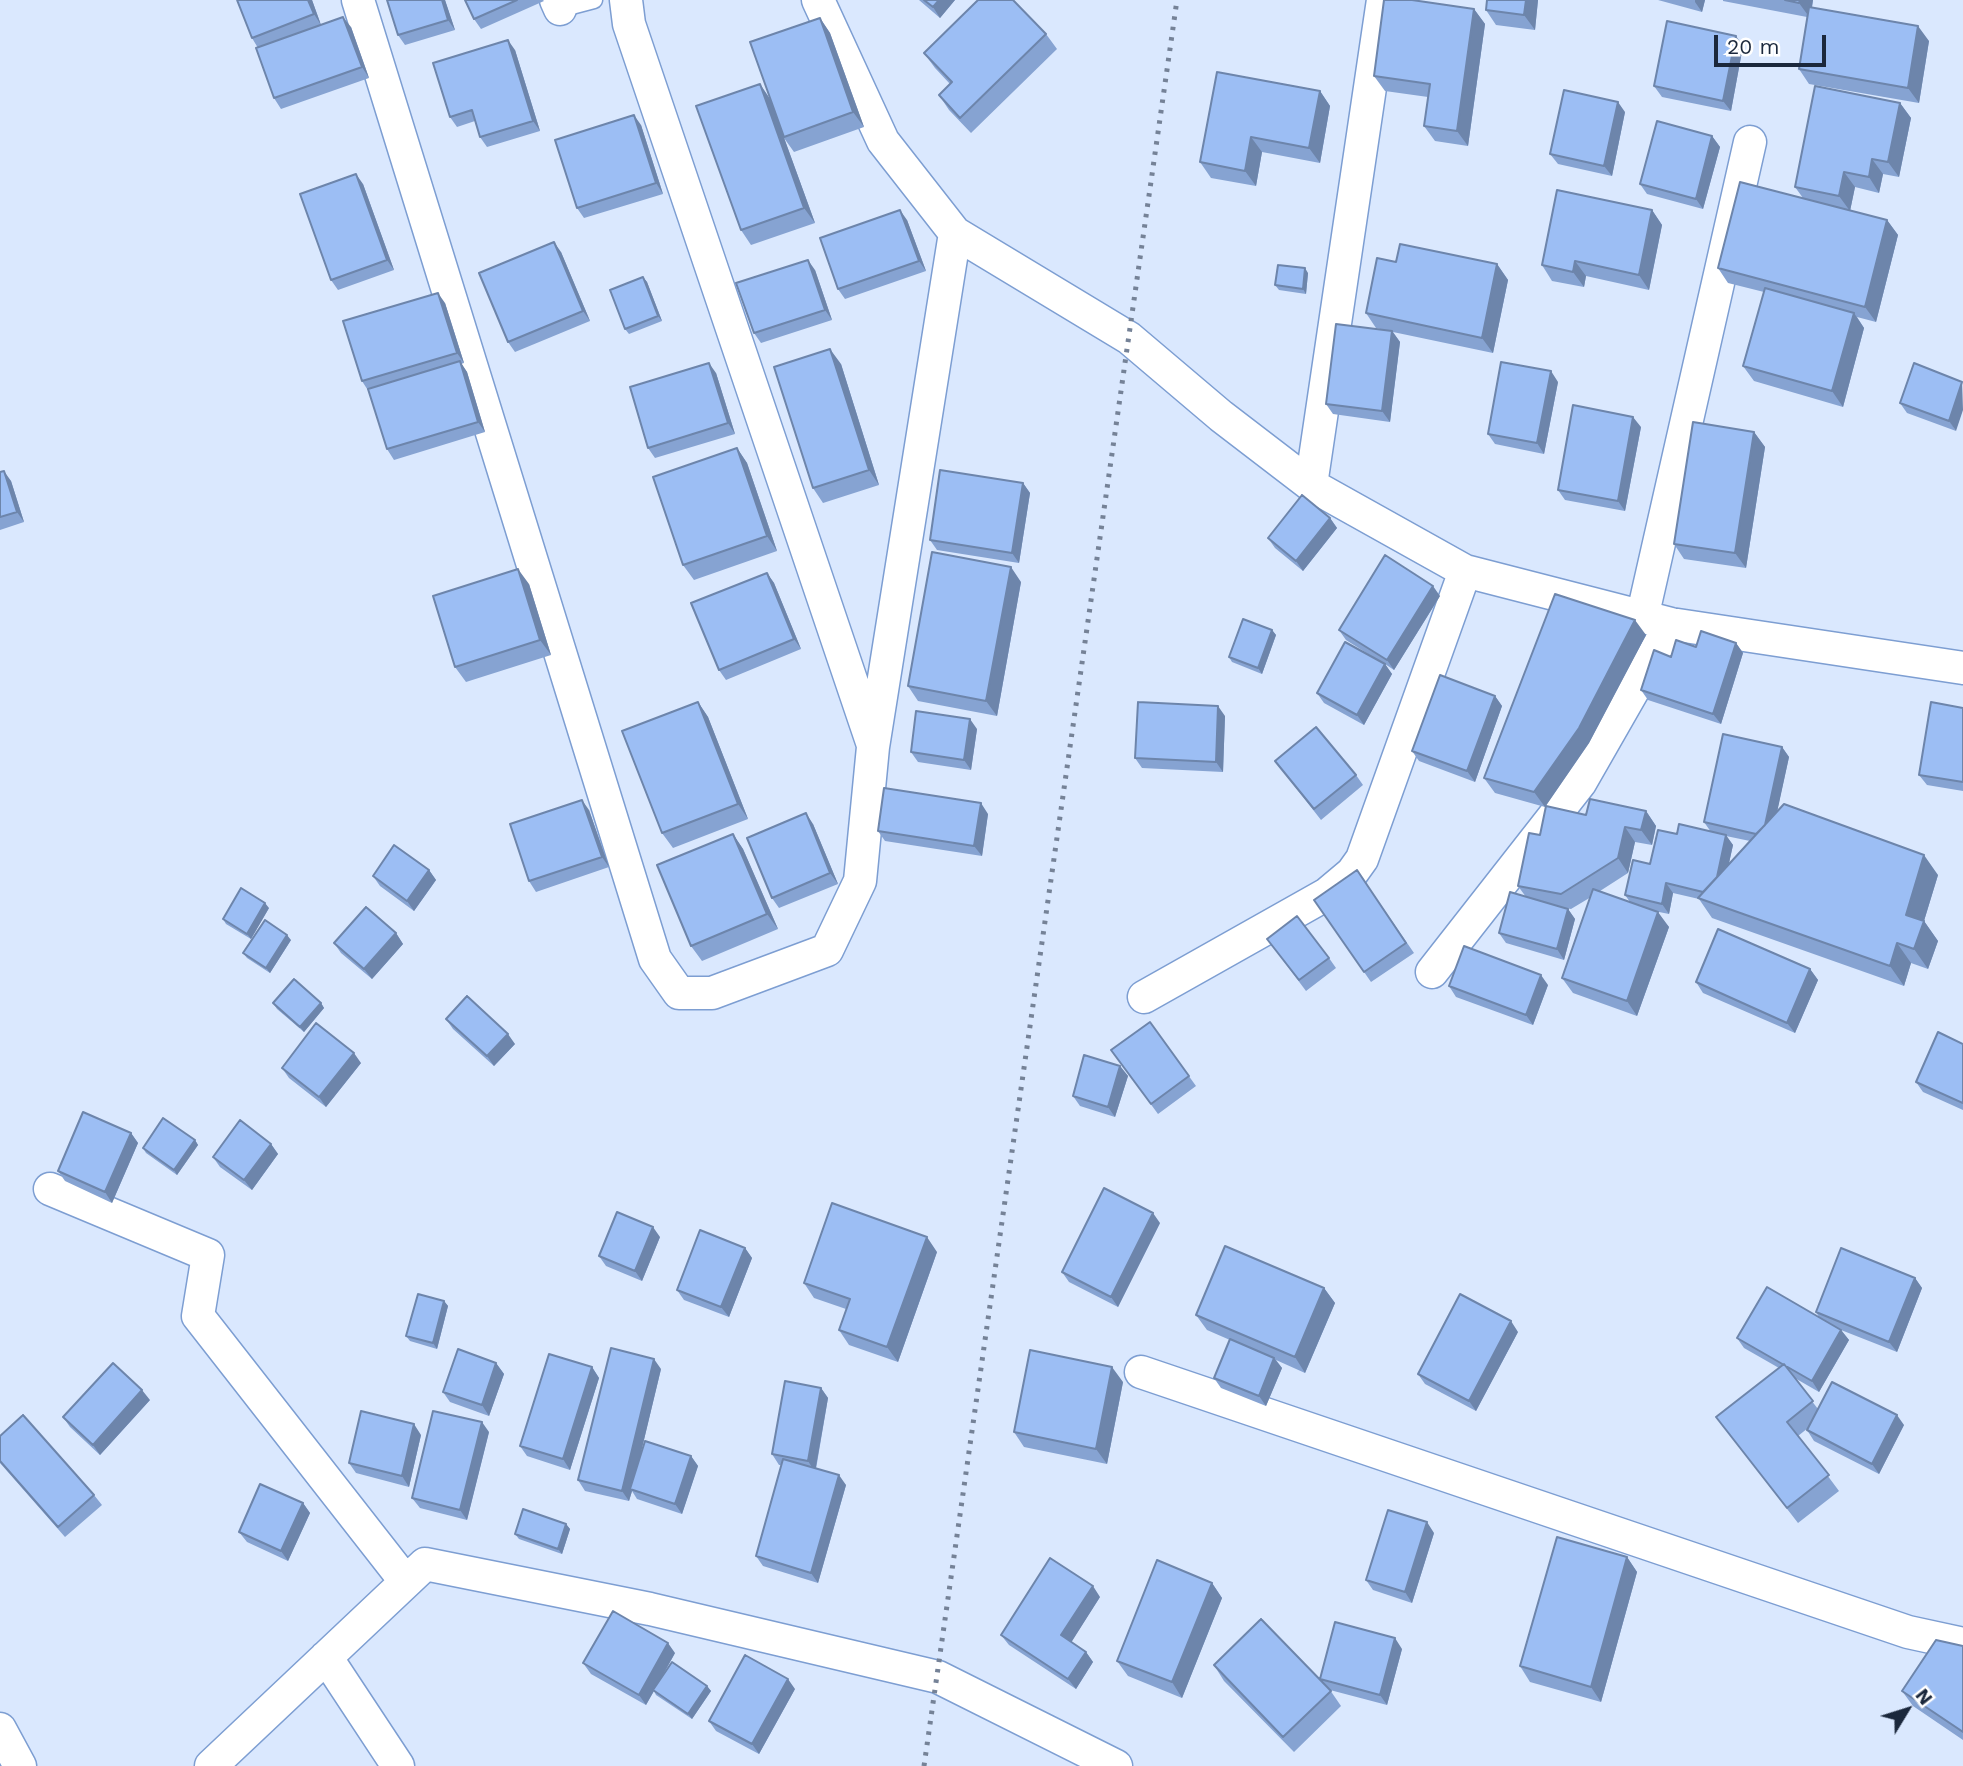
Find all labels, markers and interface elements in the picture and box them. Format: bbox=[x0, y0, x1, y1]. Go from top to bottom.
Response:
scale bar bbox=[1718, 21, 1830, 65]
text: 20 m bbox=[1727, 34, 1779, 59]
north arrow bbox=[1872, 1675, 1942, 1745]
text: N bbox=[1911, 1684, 1937, 1709]

